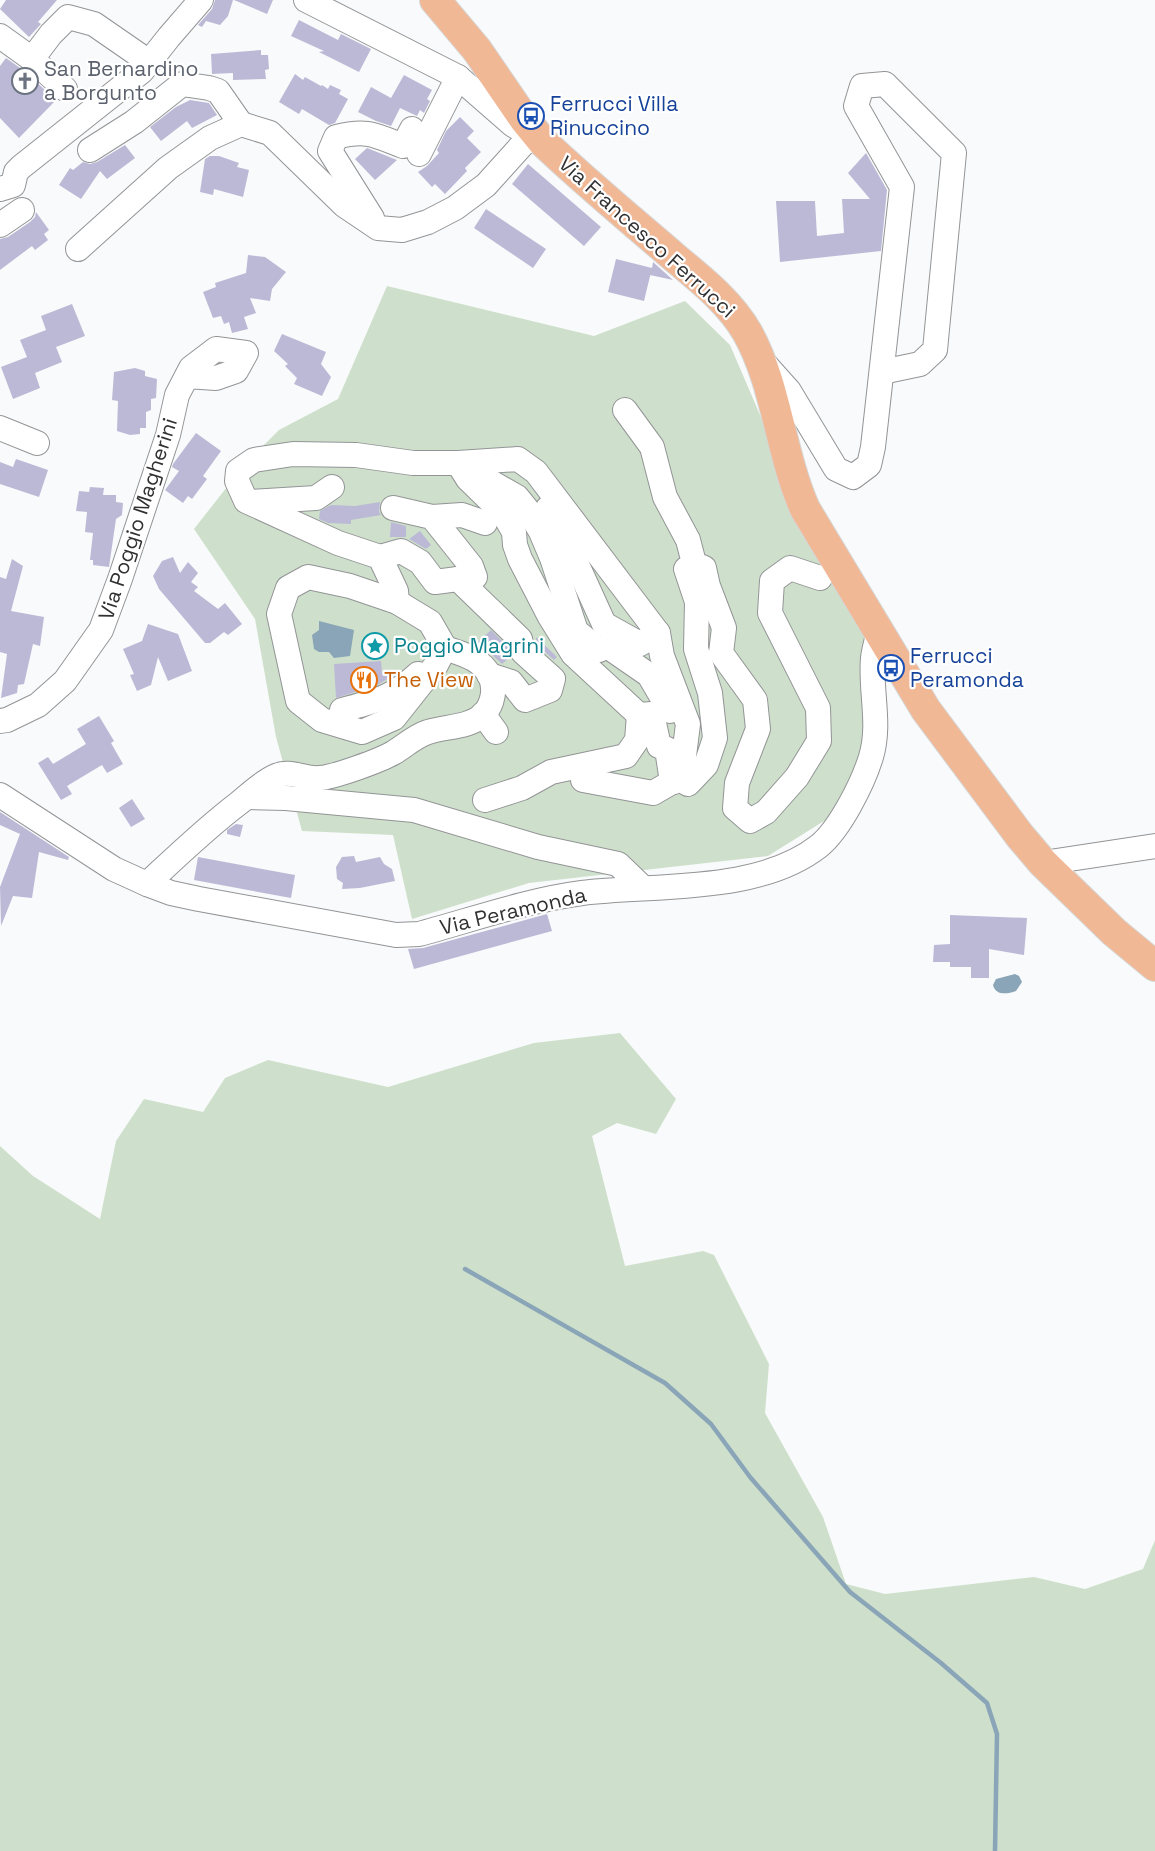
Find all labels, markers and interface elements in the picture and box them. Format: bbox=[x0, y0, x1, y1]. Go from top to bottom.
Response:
place label: San Bernardino a Borgunto bbox=[44, 55, 198, 106]
church icon: San Bernardino a Borgunto bbox=[10, 66, 40, 96]
place label: Ferrucci Villa Rinuccino bbox=[550, 90, 678, 141]
bus stop icon: Ferrucci Villa Rinuccino bbox=[516, 101, 546, 131]
street label: Via Francesco Ferrucci bbox=[553, 150, 741, 323]
street label: Via Poggio Magherini bbox=[92, 414, 183, 623]
place icon: Poggio Magrini bbox=[360, 631, 390, 661]
place label: Poggio Magrini bbox=[394, 632, 544, 659]
place label: Ferrucci Peramonda bbox=[910, 642, 1024, 693]
bus stop icon: Ferrucci Peramonda bbox=[876, 653, 906, 683]
restaurant icon: The View bbox=[349, 665, 379, 695]
place label: The View bbox=[384, 666, 474, 693]
street label: Via Peramonda bbox=[437, 881, 589, 940]

